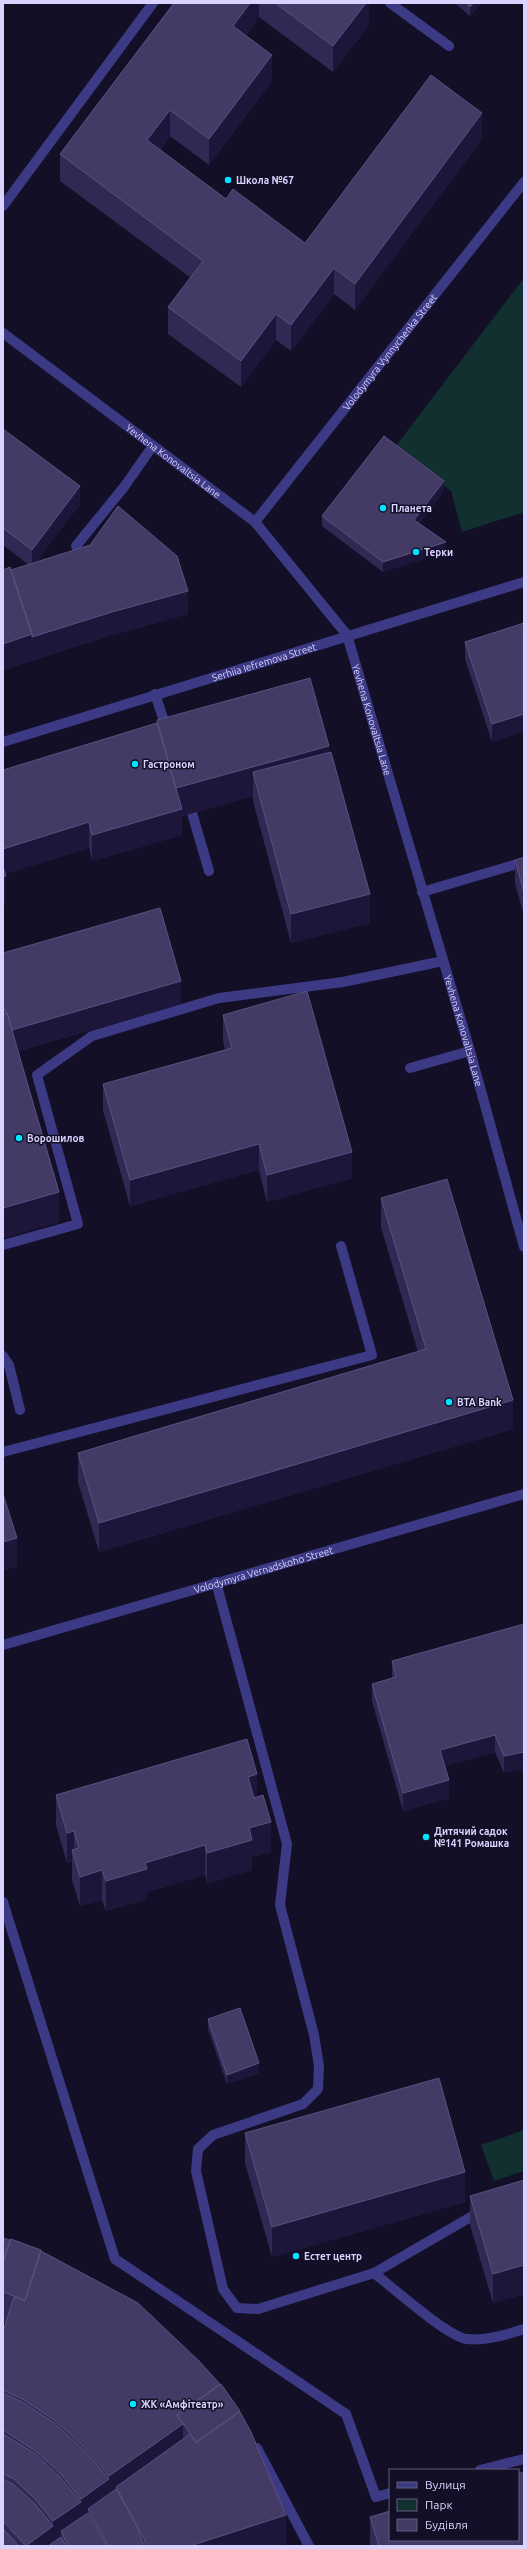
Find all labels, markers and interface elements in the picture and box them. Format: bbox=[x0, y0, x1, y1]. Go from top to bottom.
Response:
marker: Школа №67 bbox=[223, 175, 233, 185]
place label: Школа №67 bbox=[236, 175, 294, 186]
street label: Volodymyra Vynnychenka Street bbox=[341, 292, 439, 412]
street label: Yevhena Konovaltsia Lane bbox=[123, 422, 223, 500]
marker: Планета bbox=[378, 503, 388, 513]
place label: Планета bbox=[391, 503, 432, 514]
marker: Терки bbox=[411, 547, 421, 557]
place label: Терки bbox=[424, 547, 453, 558]
street label: Serhiia Iefremova Street bbox=[211, 641, 318, 684]
street label: Yevhena Konovaltsia Lane bbox=[350, 663, 393, 777]
marker: Гастроном bbox=[130, 759, 140, 769]
place label: Гастроном bbox=[143, 759, 195, 770]
street label: Yevhena Konovaltsia Lane bbox=[442, 973, 484, 1088]
marker: Ворошилов bbox=[14, 1133, 24, 1143]
place label: Ворошилов bbox=[27, 1133, 84, 1144]
marker: BTA Bank bbox=[444, 1397, 454, 1407]
place label: BTA Bank bbox=[457, 1397, 502, 1408]
street label: Volodymyra Vernadskoho Street bbox=[192, 1545, 334, 1595]
place label: Дитячий садок №141 Ромашка bbox=[434, 1826, 509, 1849]
marker: Дитячий садок №141 Ромашка bbox=[421, 1832, 431, 1842]
marker: Естет центр bbox=[291, 2251, 301, 2261]
place label: Естет центр bbox=[304, 2251, 362, 2262]
marker: ЖК «Амфітеатр» bbox=[128, 2399, 138, 2409]
place label: ЖК «Амфітеатр» bbox=[141, 2399, 224, 2410]
legend bbox=[389, 2469, 519, 2541]
text: Вулиця bbox=[425, 2478, 466, 2491]
text: Парк bbox=[425, 2498, 453, 2511]
text: Будівля bbox=[425, 2518, 468, 2531]

